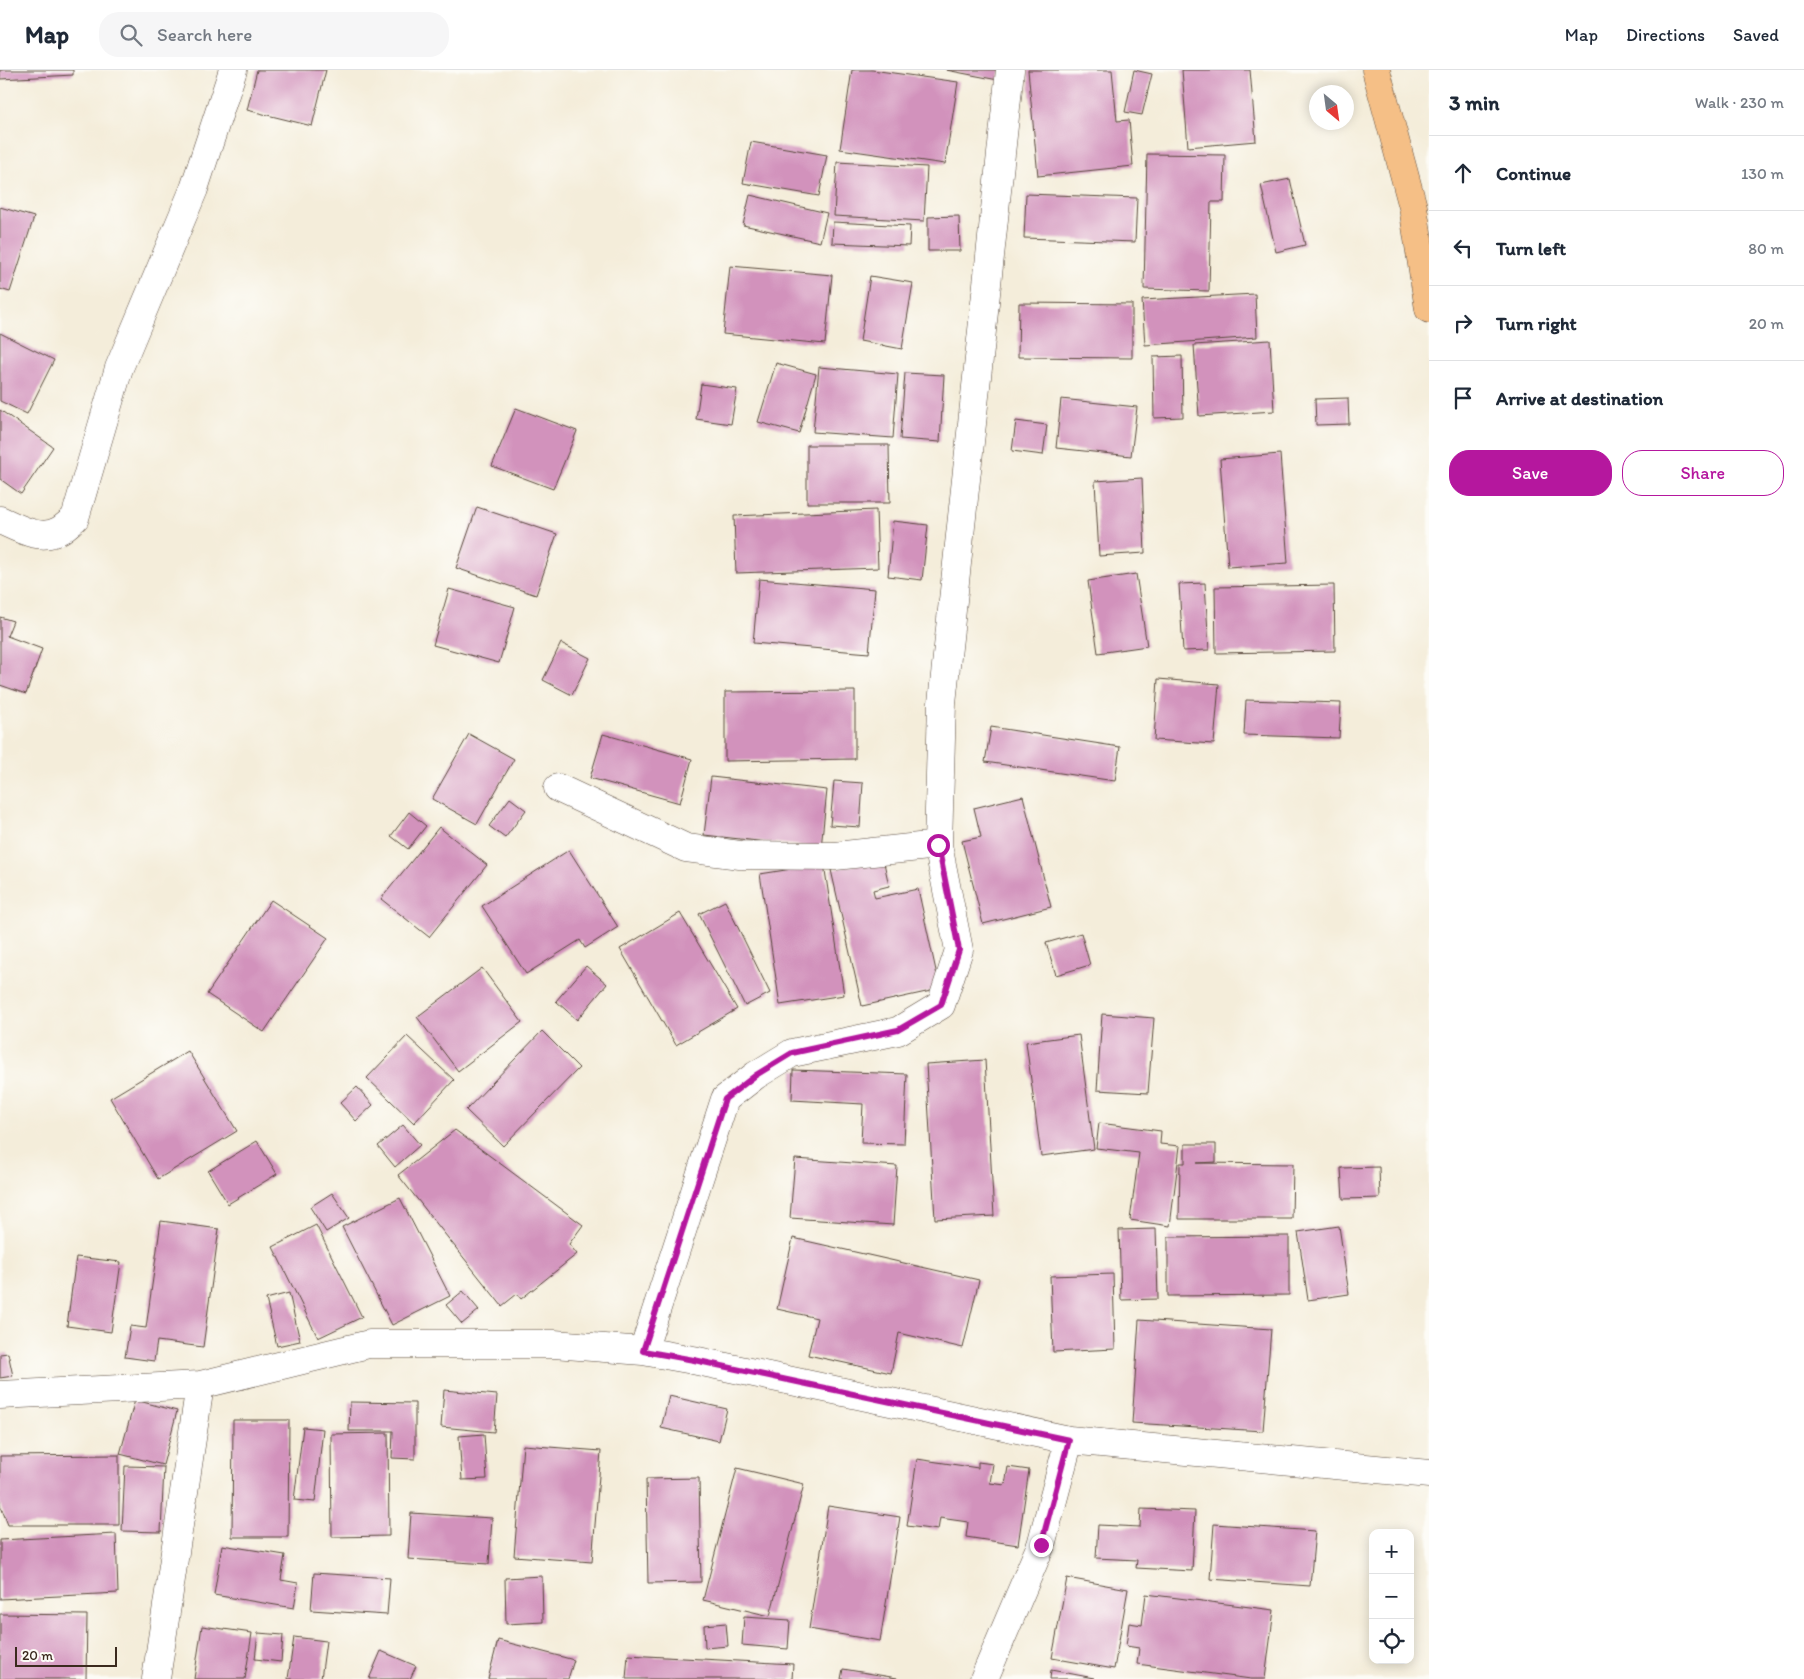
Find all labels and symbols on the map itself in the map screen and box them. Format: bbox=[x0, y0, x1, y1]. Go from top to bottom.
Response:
north arrow bbox=[1309, 85, 1354, 130]
route start bbox=[927, 834, 950, 857]
route end bbox=[1030, 1534, 1053, 1557]
scale bar bbox=[15, 1644, 118, 1667]

